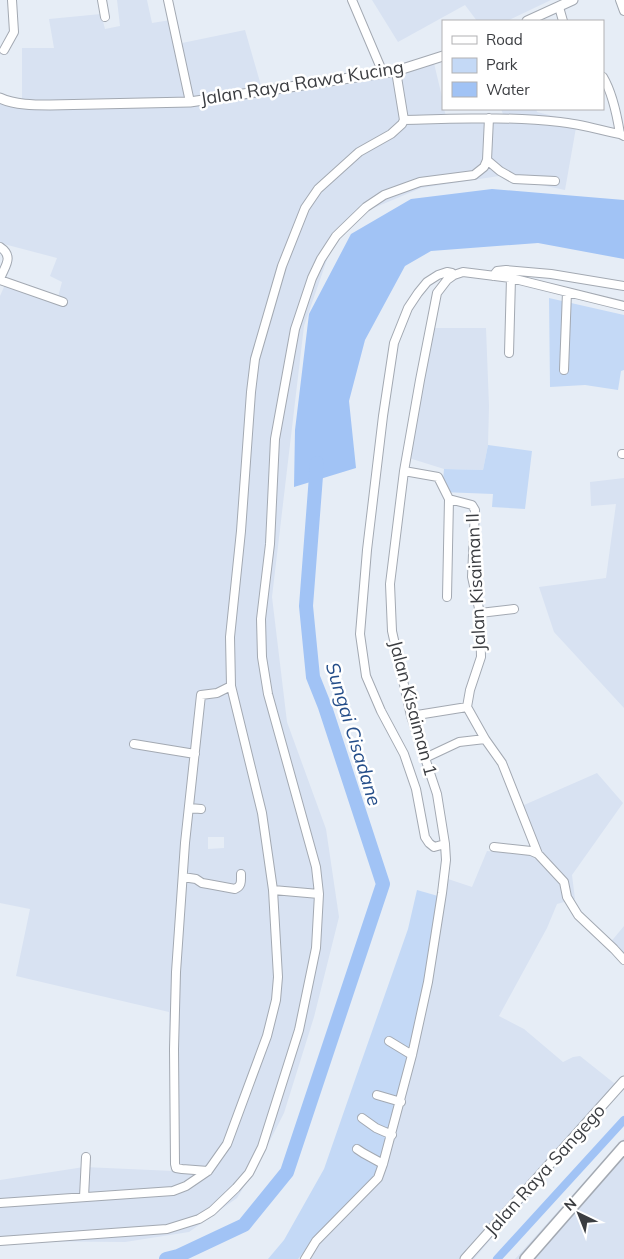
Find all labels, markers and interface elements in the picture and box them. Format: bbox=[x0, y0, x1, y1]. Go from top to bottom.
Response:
legend bbox=[442, 20, 604, 110]
text: Road bbox=[486, 30, 523, 49]
street label: Jalan Raya Rawa Kucing bbox=[199, 55, 405, 110]
text: Park bbox=[486, 55, 518, 74]
text: Water bbox=[486, 80, 530, 99]
street label: Jalan Kisaiman II bbox=[460, 513, 491, 652]
street label: Jalan Kisaiman 1 bbox=[384, 638, 443, 778]
water label: Sungai Cisadane bbox=[321, 659, 387, 809]
street label: Jalan Raya Sangego bbox=[479, 1099, 610, 1240]
north arrow bbox=[554, 1189, 604, 1239]
text: N bbox=[560, 1194, 580, 1215]

